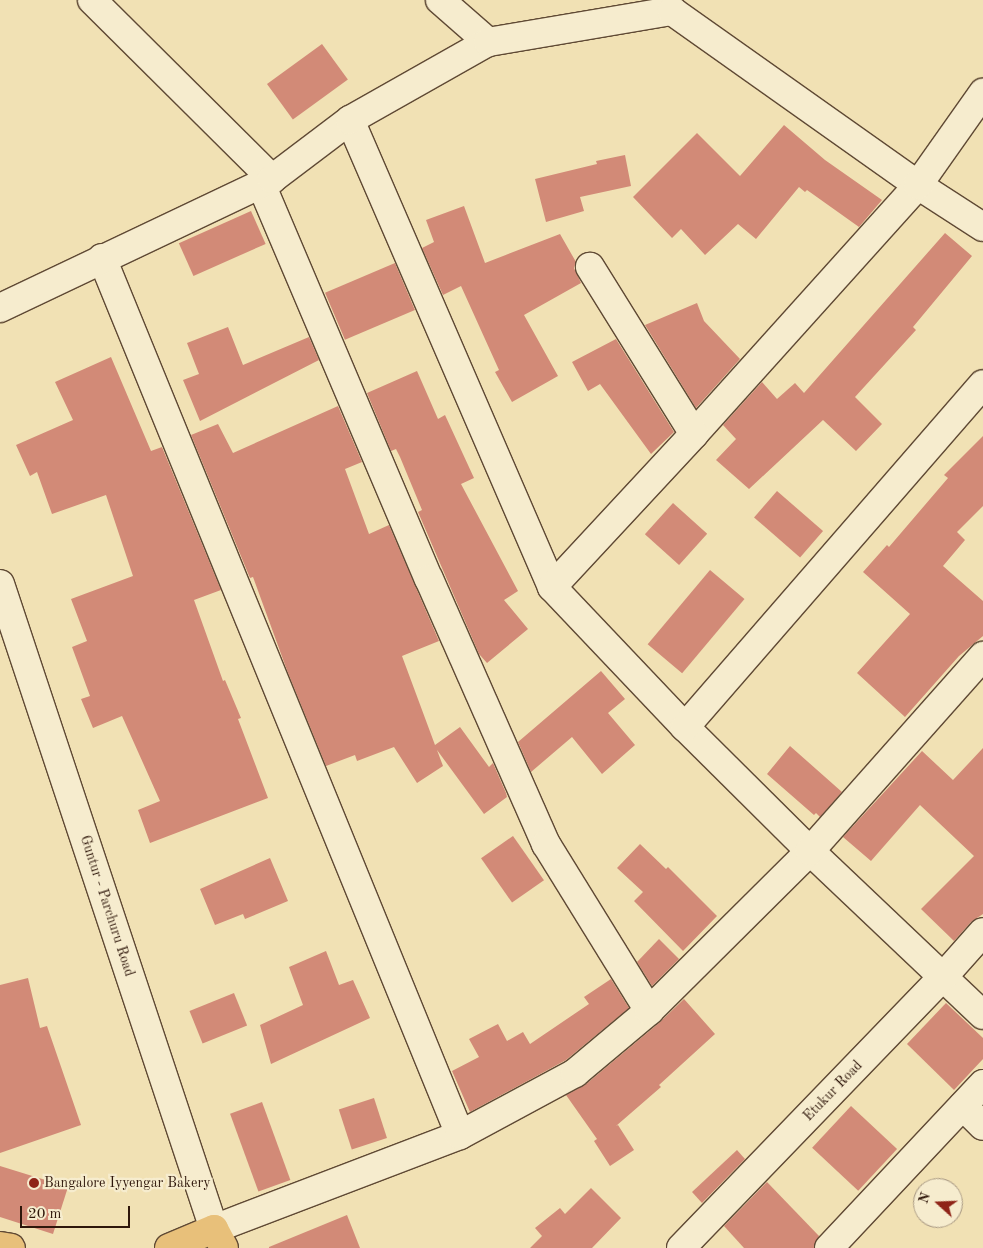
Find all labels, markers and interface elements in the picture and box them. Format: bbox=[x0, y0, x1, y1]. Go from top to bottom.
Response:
street label: Guntur - Parchuru Road bbox=[76, 833, 138, 979]
street label: Etukur Road bbox=[800, 1057, 866, 1125]
place label: Bangalore Iyyengar Bakery bbox=[44, 1175, 211, 1191]
marker: Bangalore Iyyengar Bakery bbox=[28, 1177, 40, 1189]
north arrow bbox=[913, 1178, 963, 1228]
text: N bbox=[916, 1191, 933, 1206]
scale bar bbox=[22, 1196, 132, 1228]
text: 20 m bbox=[28, 1207, 62, 1222]

